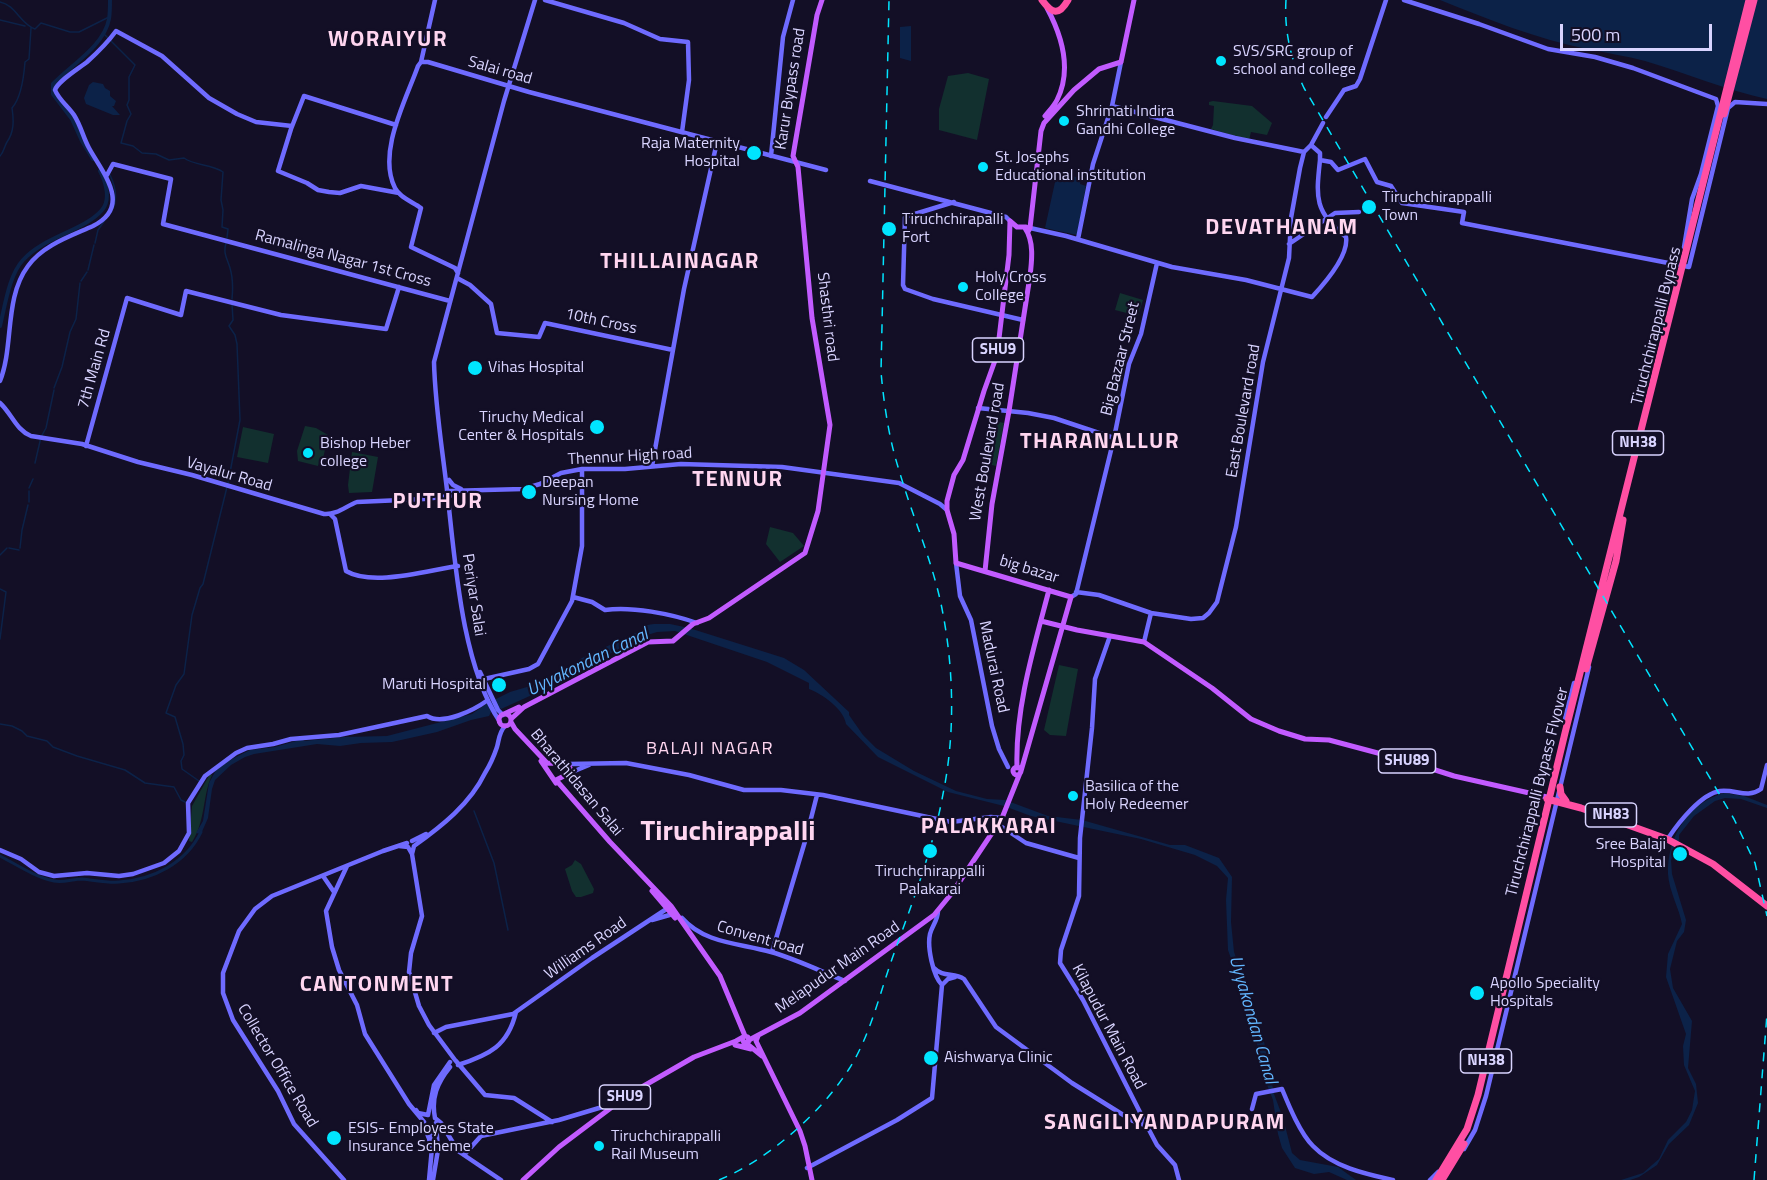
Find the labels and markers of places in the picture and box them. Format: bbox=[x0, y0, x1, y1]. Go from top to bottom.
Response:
place label: SVS/SRC group of school and college bbox=[1233, 42, 1356, 80]
marker: SVS/SRC group of school and college bbox=[1214, 54, 1228, 68]
place label: Shrimati Indira Gandhi College bbox=[1076, 102, 1175, 140]
marker: Shrimati Indira Gandhi College bbox=[1057, 114, 1071, 128]
place label: Raja Maternity Hospital bbox=[641, 134, 740, 172]
marker: Raja Maternity Hospital bbox=[745, 144, 763, 162]
place label: St. Josephs Educational institution bbox=[995, 148, 1146, 186]
marker: St. Josephs Educational institution bbox=[976, 160, 990, 174]
place label: Tiruchchirappalli Town bbox=[1382, 188, 1492, 226]
marker: Tiruchchirappalli Town bbox=[1360, 198, 1378, 216]
place label: Tiruchchirapalli Fort bbox=[902, 210, 1003, 248]
marker: Tiruchchirapalli Fort bbox=[880, 220, 898, 238]
place label: Holy Cross College bbox=[975, 268, 1046, 306]
marker: Holy Cross College bbox=[956, 280, 970, 294]
place label: Vihas Hospital bbox=[488, 358, 584, 378]
marker: Vihas Hospital bbox=[466, 359, 484, 377]
place label: Tiruchy Medical Center & Hospitals bbox=[458, 408, 584, 446]
marker: Tiruchy Medical Center & Hospitals bbox=[588, 418, 606, 436]
place label: Bishop Heber college bbox=[320, 434, 411, 472]
marker: Bishop Heber college bbox=[301, 446, 315, 460]
place label: Deepan Nursing Home bbox=[542, 473, 639, 511]
marker: Deepan Nursing Home bbox=[520, 483, 538, 501]
place label: Maruti Hospital bbox=[382, 675, 486, 695]
marker: Maruti Hospital bbox=[490, 676, 508, 694]
place label: Basilica of the Holy Redeemer bbox=[1085, 777, 1189, 815]
marker: Basilica of the Holy Redeemer bbox=[1066, 789, 1080, 803]
place label: Sree Balaji Hospital bbox=[1596, 835, 1666, 873]
marker: Tiruchchirappalli Palakarai bbox=[921, 842, 939, 860]
marker: Sree Balaji Hospital bbox=[1671, 845, 1689, 863]
place label: Tiruchchirappalli Palakarai bbox=[875, 862, 985, 900]
place label: Apollo Speciality Hospitals bbox=[1490, 974, 1600, 1012]
marker: Apollo Speciality Hospitals bbox=[1468, 984, 1486, 1002]
place label: Aishwarya Clinic bbox=[944, 1048, 1053, 1068]
marker: Aishwarya Clinic bbox=[922, 1049, 940, 1067]
place label: ESIS- Employes State Insurance Scheme bbox=[348, 1119, 494, 1157]
place label: Tiruchchirappalli Rail Museum bbox=[611, 1127, 721, 1165]
marker: ESIS- Employes State Insurance Scheme bbox=[325, 1129, 343, 1147]
marker: Tiruchchirappalli Rail Museum bbox=[592, 1139, 606, 1153]

